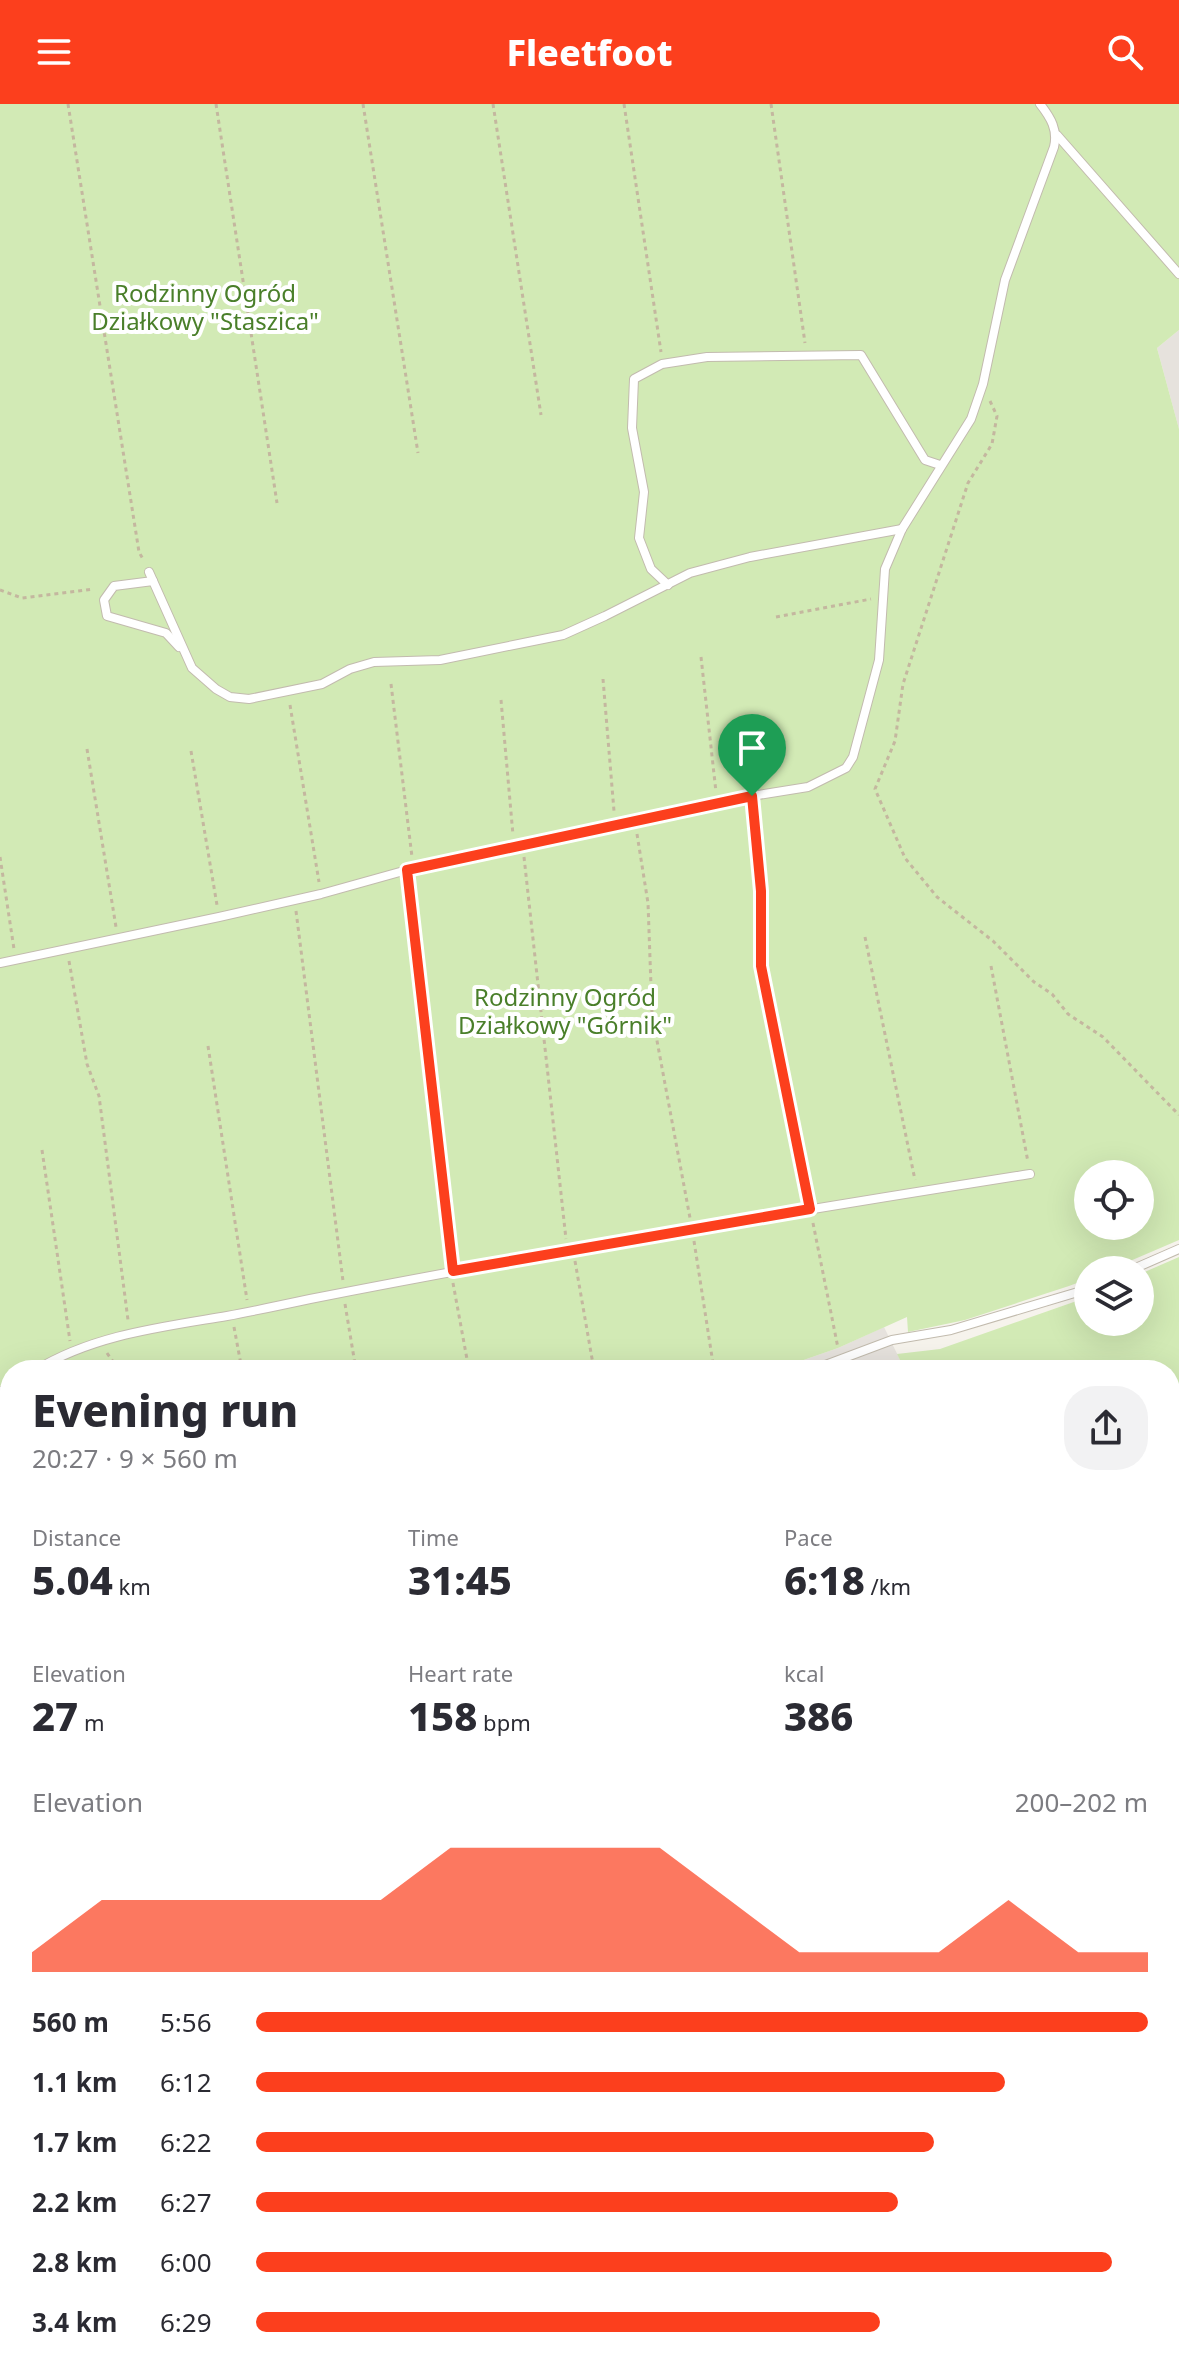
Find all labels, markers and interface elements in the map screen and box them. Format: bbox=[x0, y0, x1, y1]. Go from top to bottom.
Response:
text: Fleetfoot bbox=[506, 28, 673, 77]
icon: menu bbox=[32, 30, 76, 74]
icon: search bbox=[1103, 30, 1147, 74]
park label: Rodzinny Ogród Działkowy "Staszica" bbox=[91, 276, 319, 337]
pin bbox=[718, 714, 786, 796]
icon: arrive bbox=[730, 726, 774, 770]
park label: Rodzinny Ogród Działkowy "Górnik" bbox=[458, 980, 672, 1041]
map controls bbox=[1074, 1160, 1154, 1336]
button: locate bbox=[1074, 1160, 1154, 1240]
button: layers bbox=[1074, 1256, 1154, 1336]
text: Evening run bbox=[32, 1380, 298, 1440]
button: share bbox=[1064, 1386, 1148, 1470]
text: 20:27 · 9 × 560 m bbox=[32, 1440, 238, 1476]
text: Distance bbox=[32, 1522, 121, 1552]
text: Time bbox=[408, 1522, 459, 1552]
text: Pace bbox=[784, 1522, 833, 1552]
text: 5.04 bbox=[32, 1552, 113, 1607]
text: 31:45 bbox=[408, 1552, 512, 1607]
text: 6:18 bbox=[784, 1552, 865, 1607]
text: km bbox=[113, 1571, 151, 1601]
text: /km bbox=[865, 1571, 911, 1601]
text: Elevation bbox=[32, 1658, 126, 1688]
text: Heart rate bbox=[408, 1658, 513, 1688]
text: kcal bbox=[784, 1658, 824, 1688]
text: 27 bbox=[32, 1688, 78, 1743]
text: 158 bbox=[408, 1688, 477, 1743]
text: 386 bbox=[784, 1688, 853, 1743]
text: m bbox=[78, 1707, 105, 1737]
text: bpm bbox=[477, 1707, 531, 1737]
text: Elevation bbox=[32, 1784, 143, 1820]
text: 200–202 m bbox=[1015, 1784, 1148, 1820]
text: 560 m bbox=[32, 2004, 109, 2040]
text: 5:56 bbox=[160, 2004, 212, 2040]
text: 1.1 km bbox=[32, 2064, 117, 2100]
text: 6:12 bbox=[160, 2064, 212, 2100]
text: 1.7 km bbox=[32, 2124, 117, 2160]
text: 6:22 bbox=[160, 2124, 212, 2160]
text: 2.2 km bbox=[32, 2184, 117, 2220]
text: 6:27 bbox=[160, 2184, 212, 2220]
text: 2.8 km bbox=[32, 2244, 117, 2280]
text: 6:00 bbox=[160, 2244, 212, 2280]
text: 3.4 km bbox=[32, 2304, 117, 2340]
text: 6:29 bbox=[160, 2304, 212, 2340]

